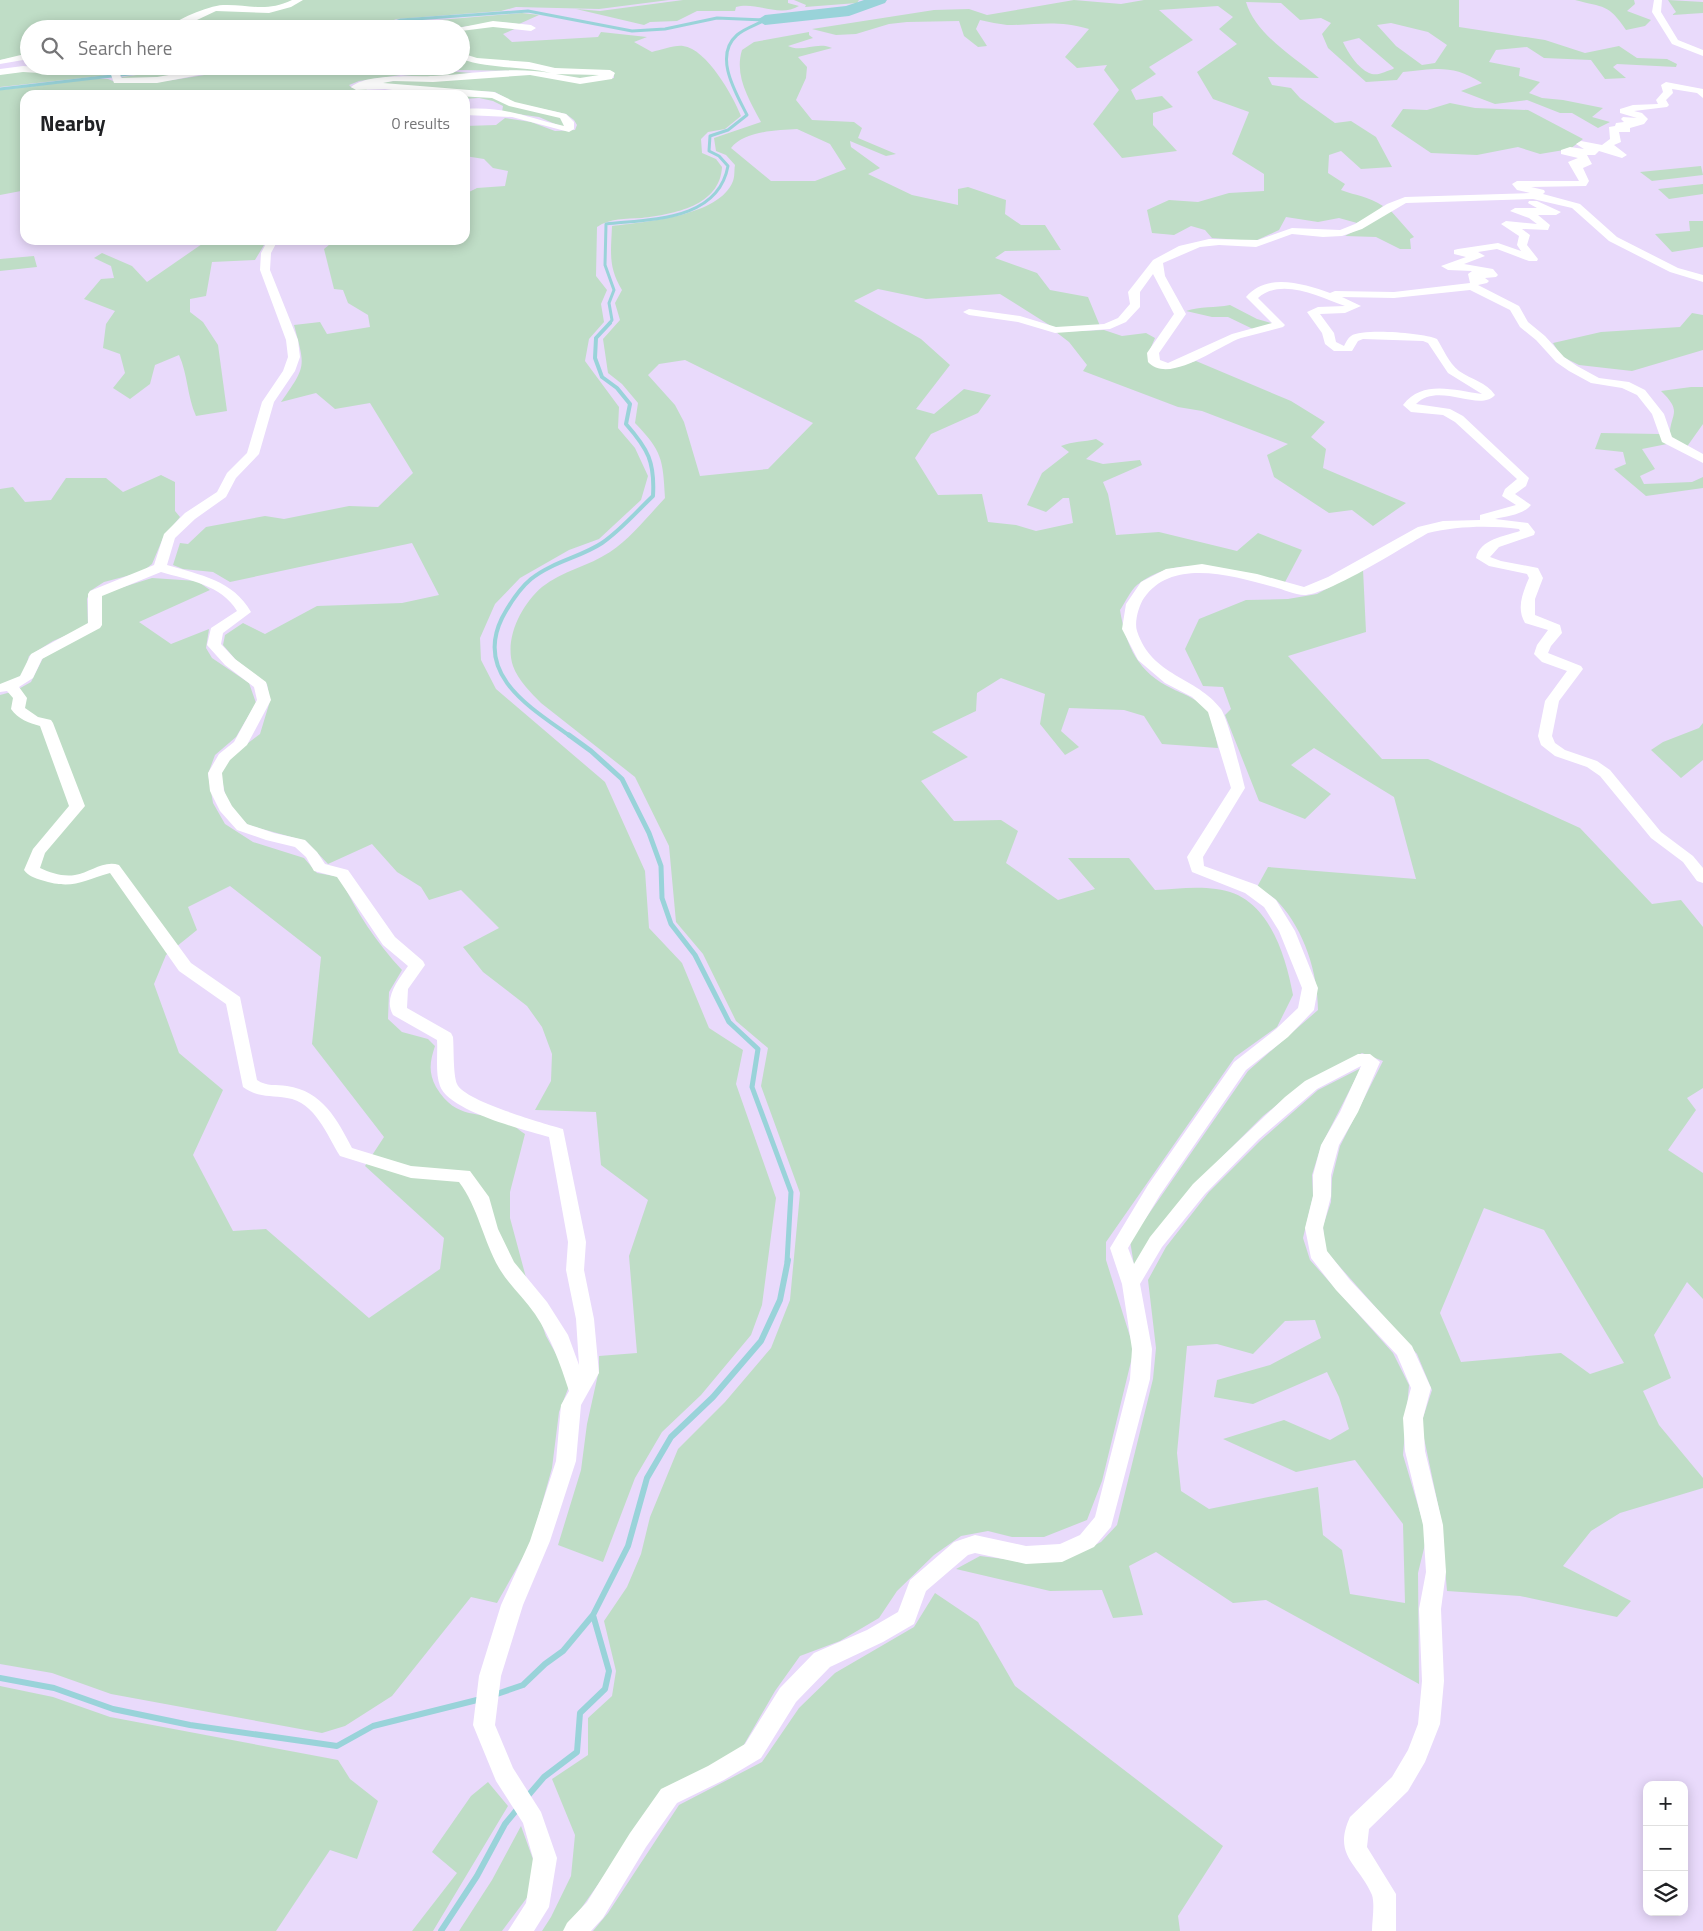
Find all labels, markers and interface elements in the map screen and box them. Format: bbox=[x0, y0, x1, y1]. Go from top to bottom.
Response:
search box bbox=[20, 20, 470, 75]
text: Search here bbox=[78, 33, 172, 62]
icon: search bbox=[38, 34, 66, 62]
text: Nearby bbox=[40, 107, 105, 139]
text: 0 results bbox=[391, 111, 450, 135]
map controls bbox=[1643, 1781, 1688, 1916]
button: + bbox=[1643, 1781, 1688, 1826]
button: − bbox=[1643, 1826, 1688, 1871]
button: layers bbox=[1643, 1871, 1688, 1916]

